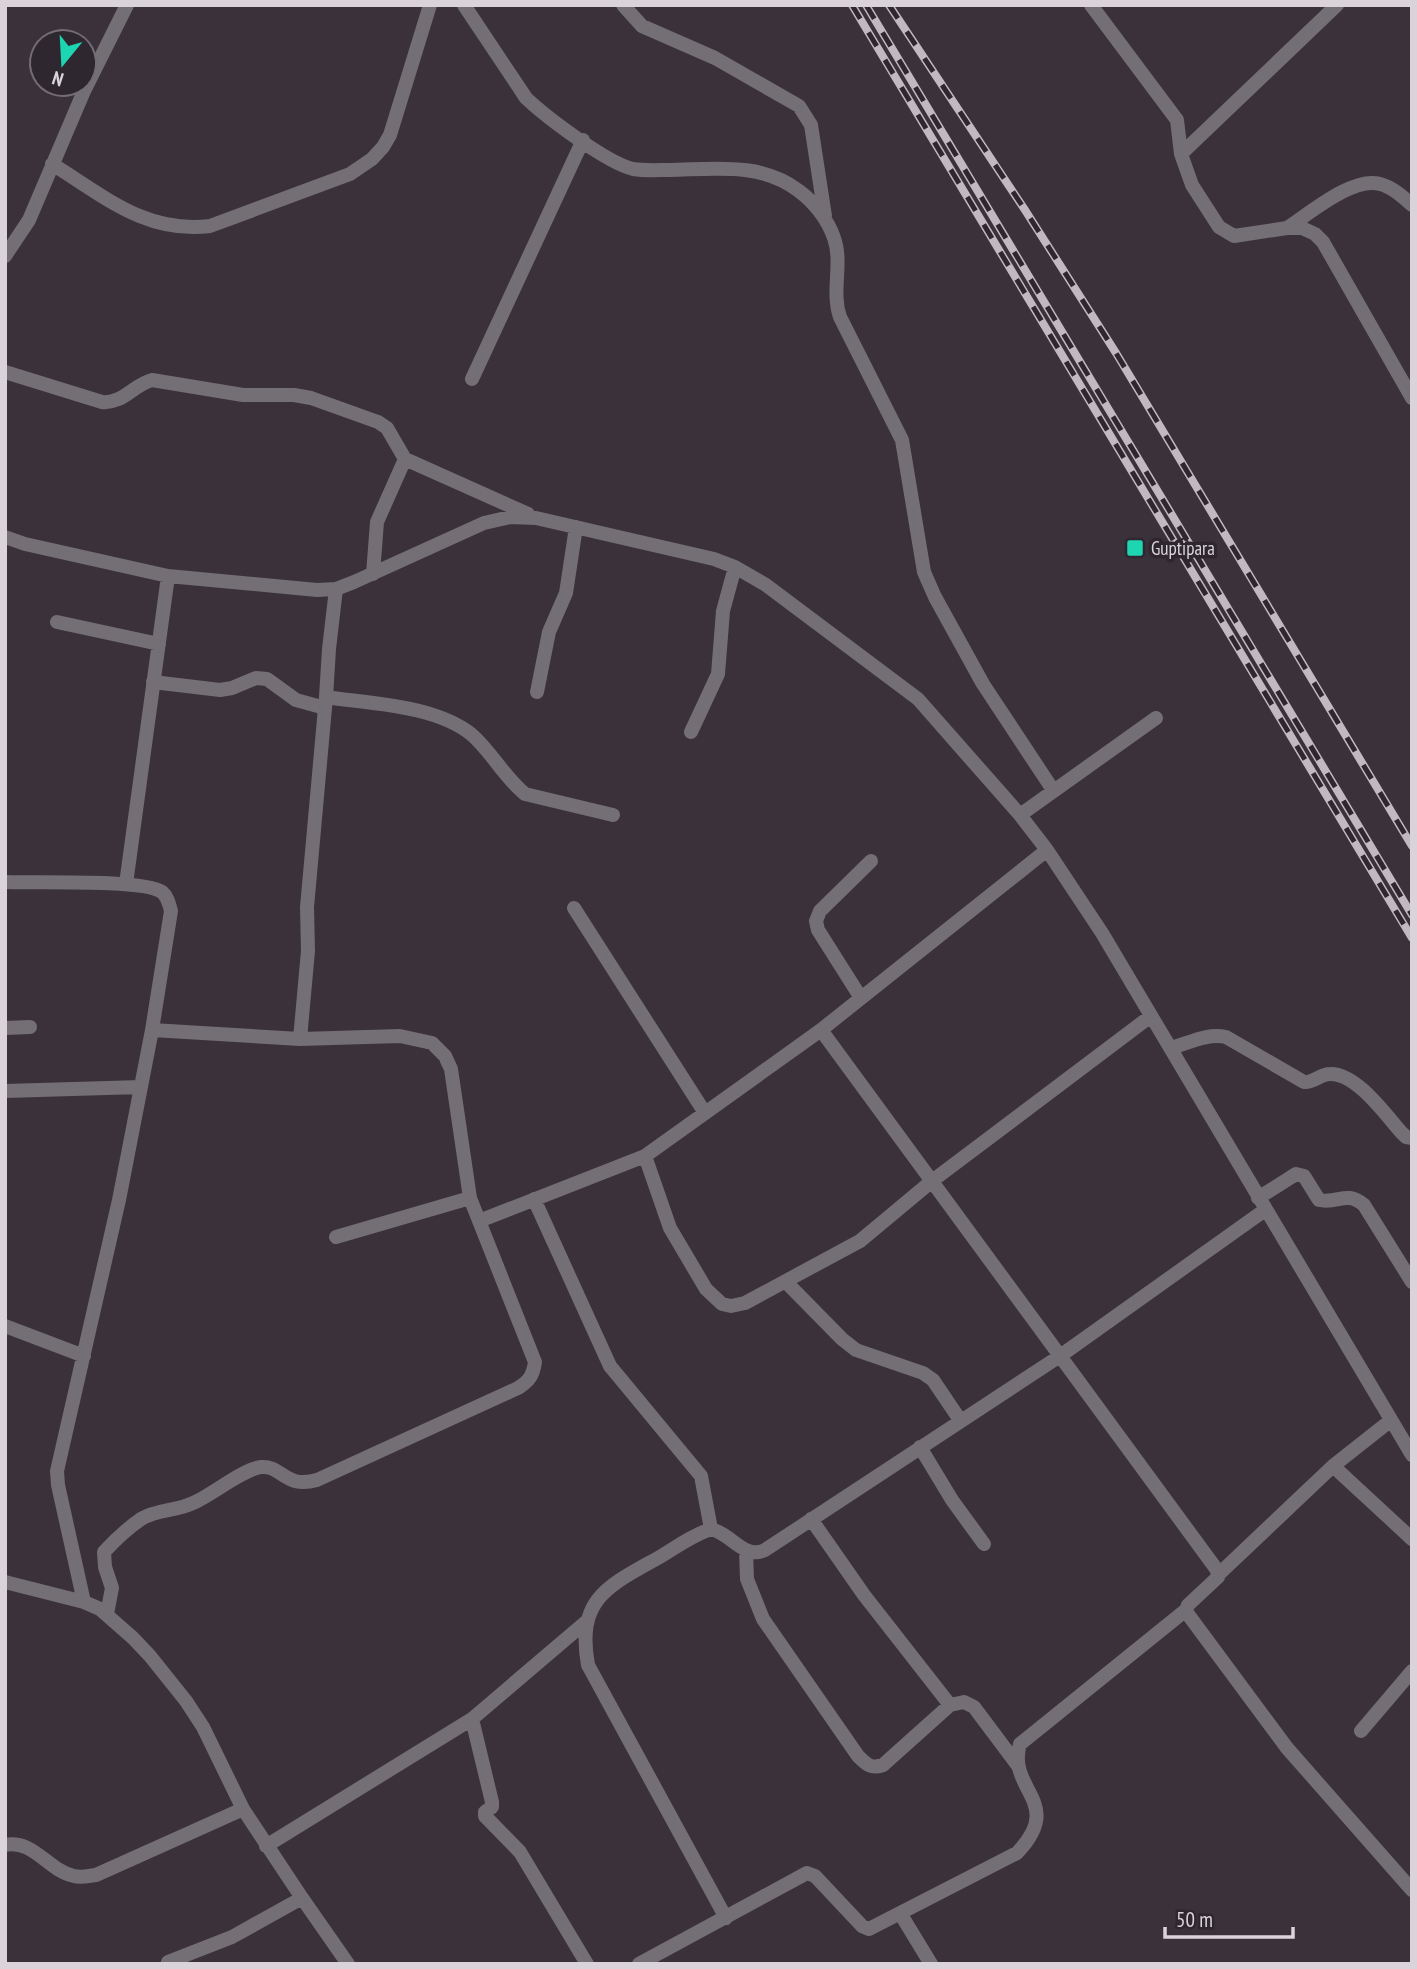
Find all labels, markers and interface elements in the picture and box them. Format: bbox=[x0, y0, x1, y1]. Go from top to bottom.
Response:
north arrow bbox=[28, 28, 98, 98]
text: N bbox=[49, 66, 66, 92]
place label: Guptipara bbox=[1151, 536, 1215, 560]
marker: Guptipara bbox=[1125, 538, 1145, 558]
scale bar bbox=[1165, 1896, 1293, 1940]
text: 50 m bbox=[1176, 1906, 1213, 1933]

